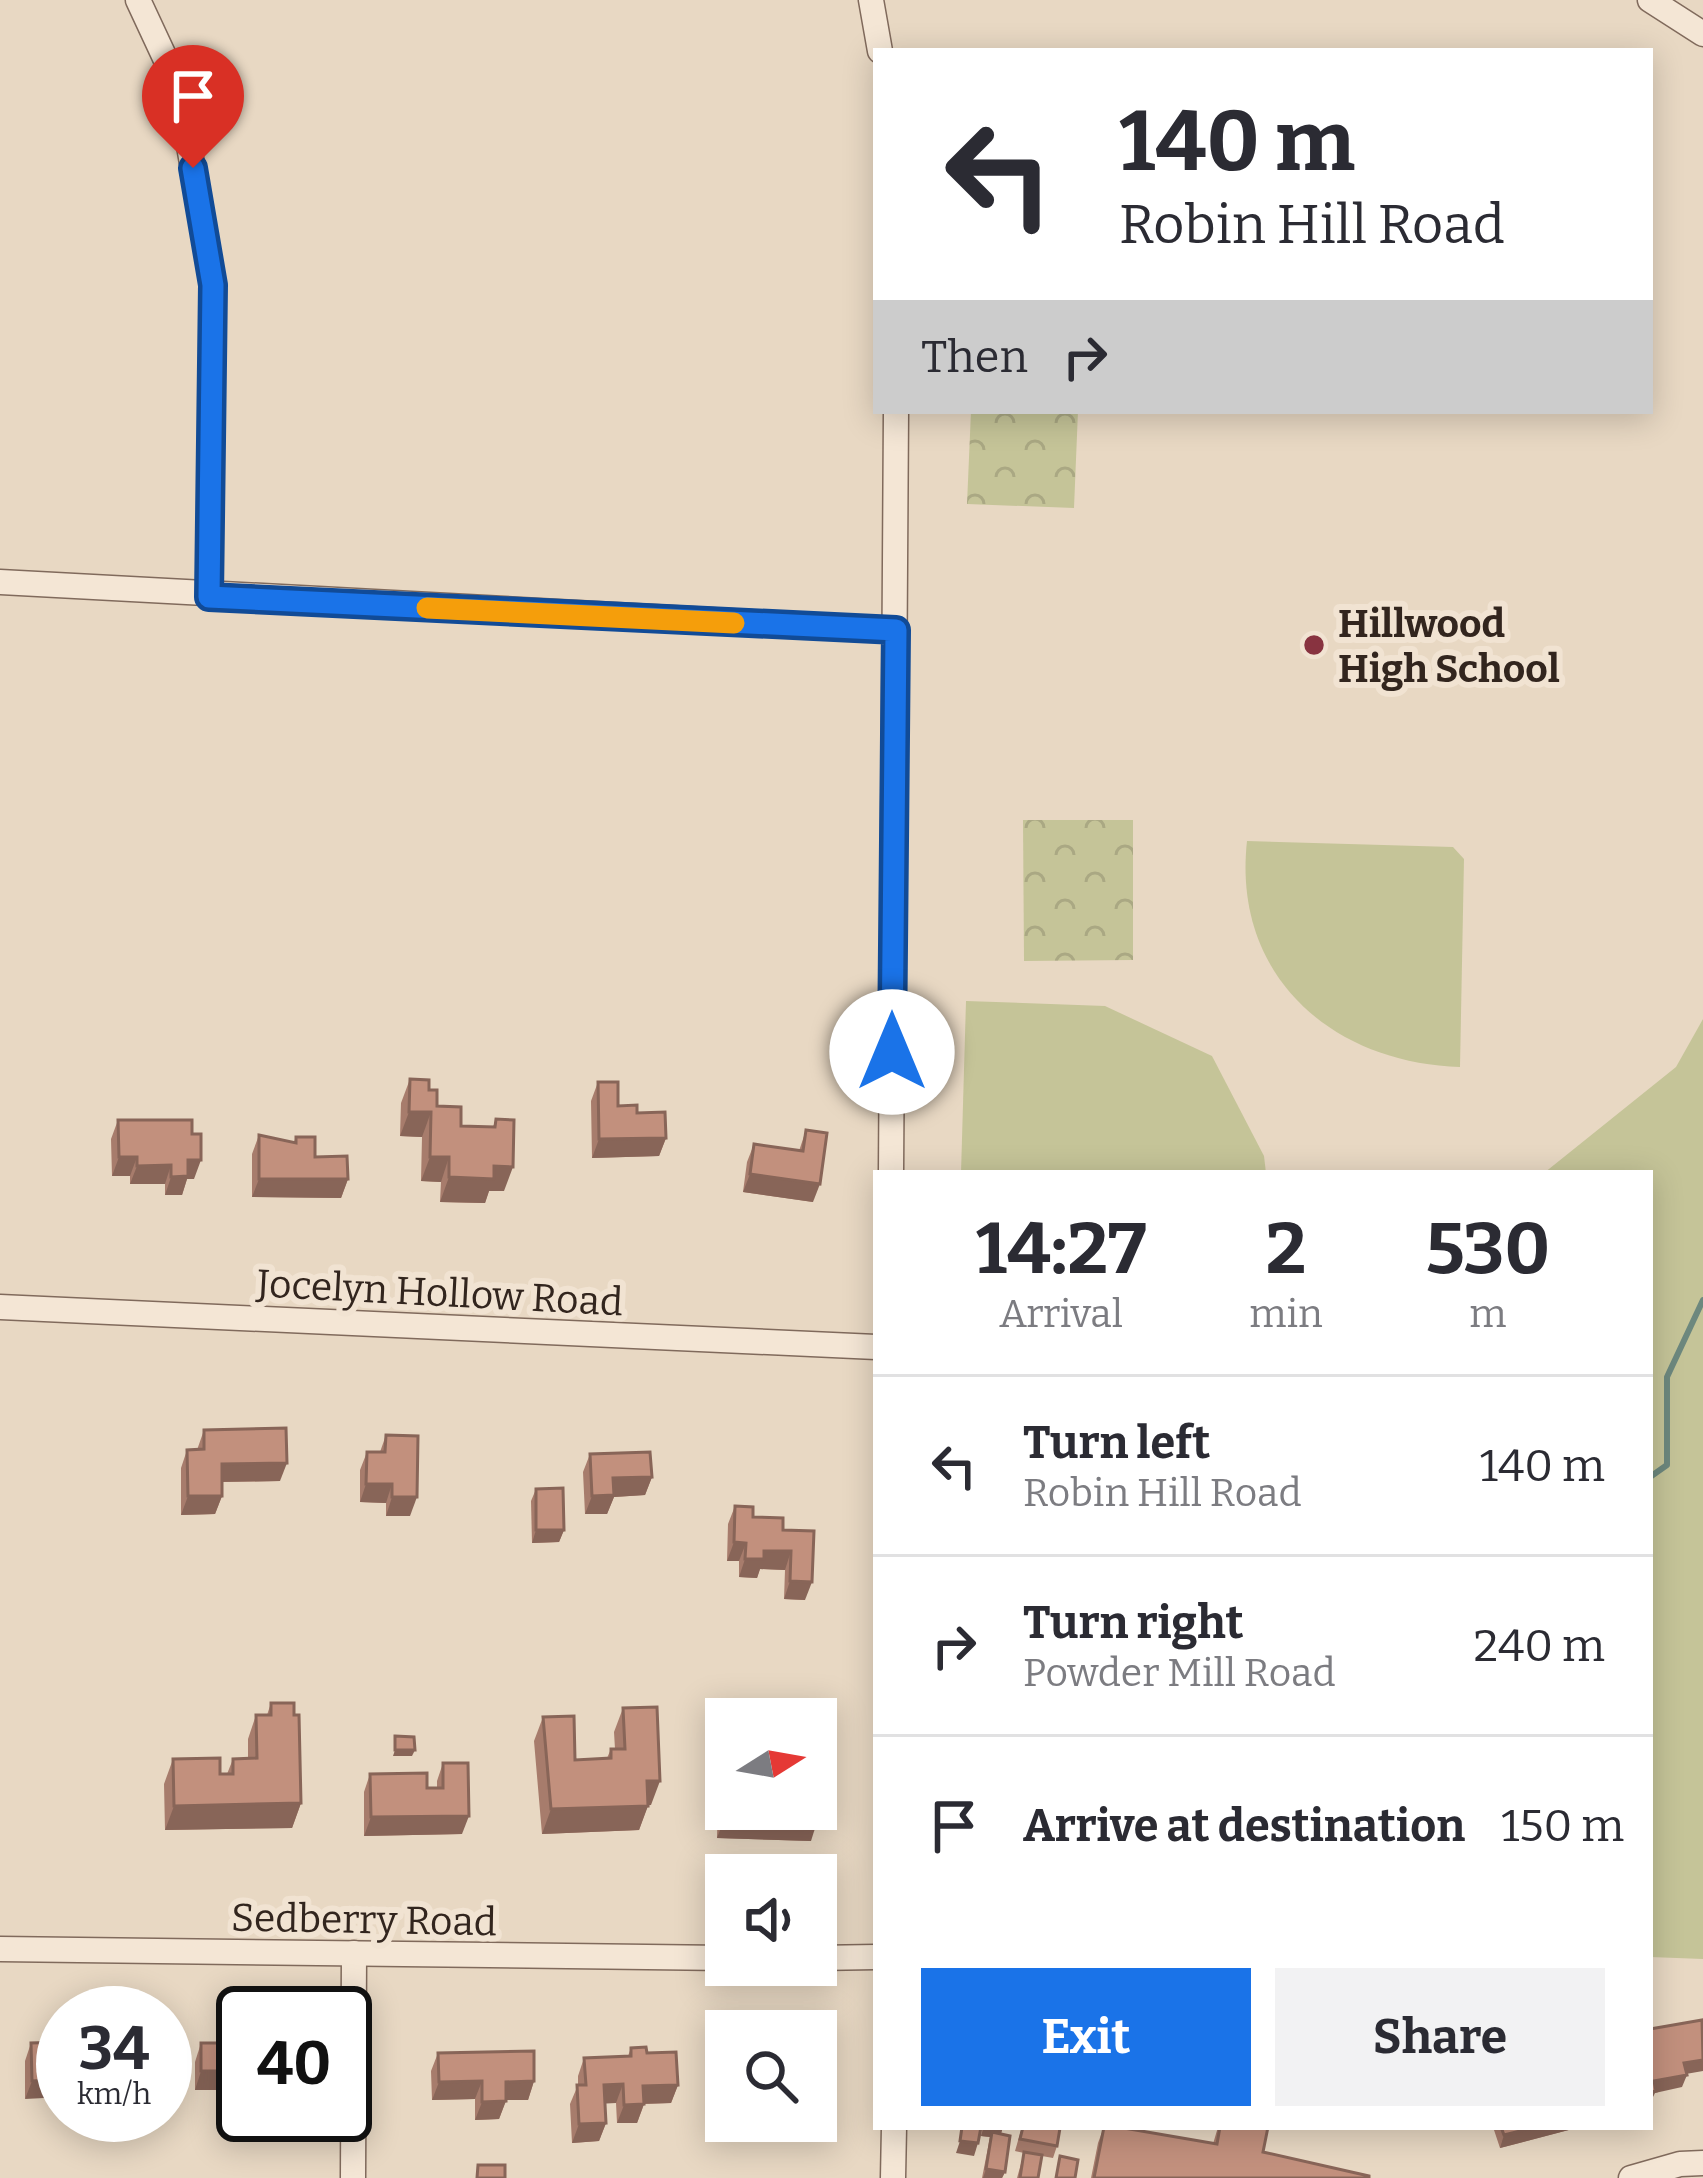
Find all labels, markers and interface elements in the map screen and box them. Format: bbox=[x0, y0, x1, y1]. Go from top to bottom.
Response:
pin bbox=[142, 45, 244, 168]
icon: arrive bbox=[160, 63, 226, 129]
text: 140 m bbox=[1119, 91, 1355, 192]
icon: left bbox=[921, 96, 1077, 252]
text: Robin Hill Road bbox=[1119, 193, 1505, 257]
icon: right bbox=[1052, 324, 1118, 390]
text: Then bbox=[921, 330, 1028, 384]
place label: Hillwood High School bbox=[1338, 601, 1560, 692]
marker: Hillwood High School bbox=[1301, 632, 1327, 658]
position arrow bbox=[829, 989, 955, 1115]
text: 14:27 bbox=[976, 1206, 1146, 1292]
text: 2 bbox=[1266, 1206, 1306, 1292]
text: 530 bbox=[1426, 1206, 1550, 1292]
street label: Jocelyn Hollow Road bbox=[255, 1260, 624, 1326]
text: Arrival bbox=[999, 1291, 1123, 1337]
text: min bbox=[1249, 1291, 1323, 1337]
text: m bbox=[1469, 1291, 1506, 1337]
text: Turn left bbox=[1023, 1416, 1210, 1470]
icon: left bbox=[921, 1433, 987, 1499]
text: 140 m bbox=[1480, 1439, 1605, 1493]
text: Robin Hill Road bbox=[1023, 1470, 1302, 1516]
text: Turn right bbox=[1023, 1596, 1243, 1650]
icon: right bbox=[921, 1613, 987, 1679]
text: 240 m bbox=[1473, 1619, 1605, 1673]
text: Powder Mill Road bbox=[1023, 1650, 1336, 1696]
north arrow bbox=[705, 1698, 837, 1830]
map controls bbox=[705, 1698, 837, 2142]
icon: arrive bbox=[921, 1793, 987, 1859]
text: Arrive at destination bbox=[1023, 1799, 1465, 1853]
text: 150 m bbox=[1501, 1799, 1624, 1853]
button: sound bbox=[705, 1854, 837, 1986]
street label: Sedberry Road bbox=[231, 1895, 497, 1945]
button: Exit bbox=[921, 1968, 1251, 2106]
button: Share bbox=[1275, 1968, 1605, 2106]
speed limit sign: 40 bbox=[216, 1986, 372, 2142]
button: search bbox=[705, 2010, 837, 2142]
text: 34 bbox=[78, 2013, 150, 2085]
text: km/h bbox=[77, 2076, 151, 2112]

